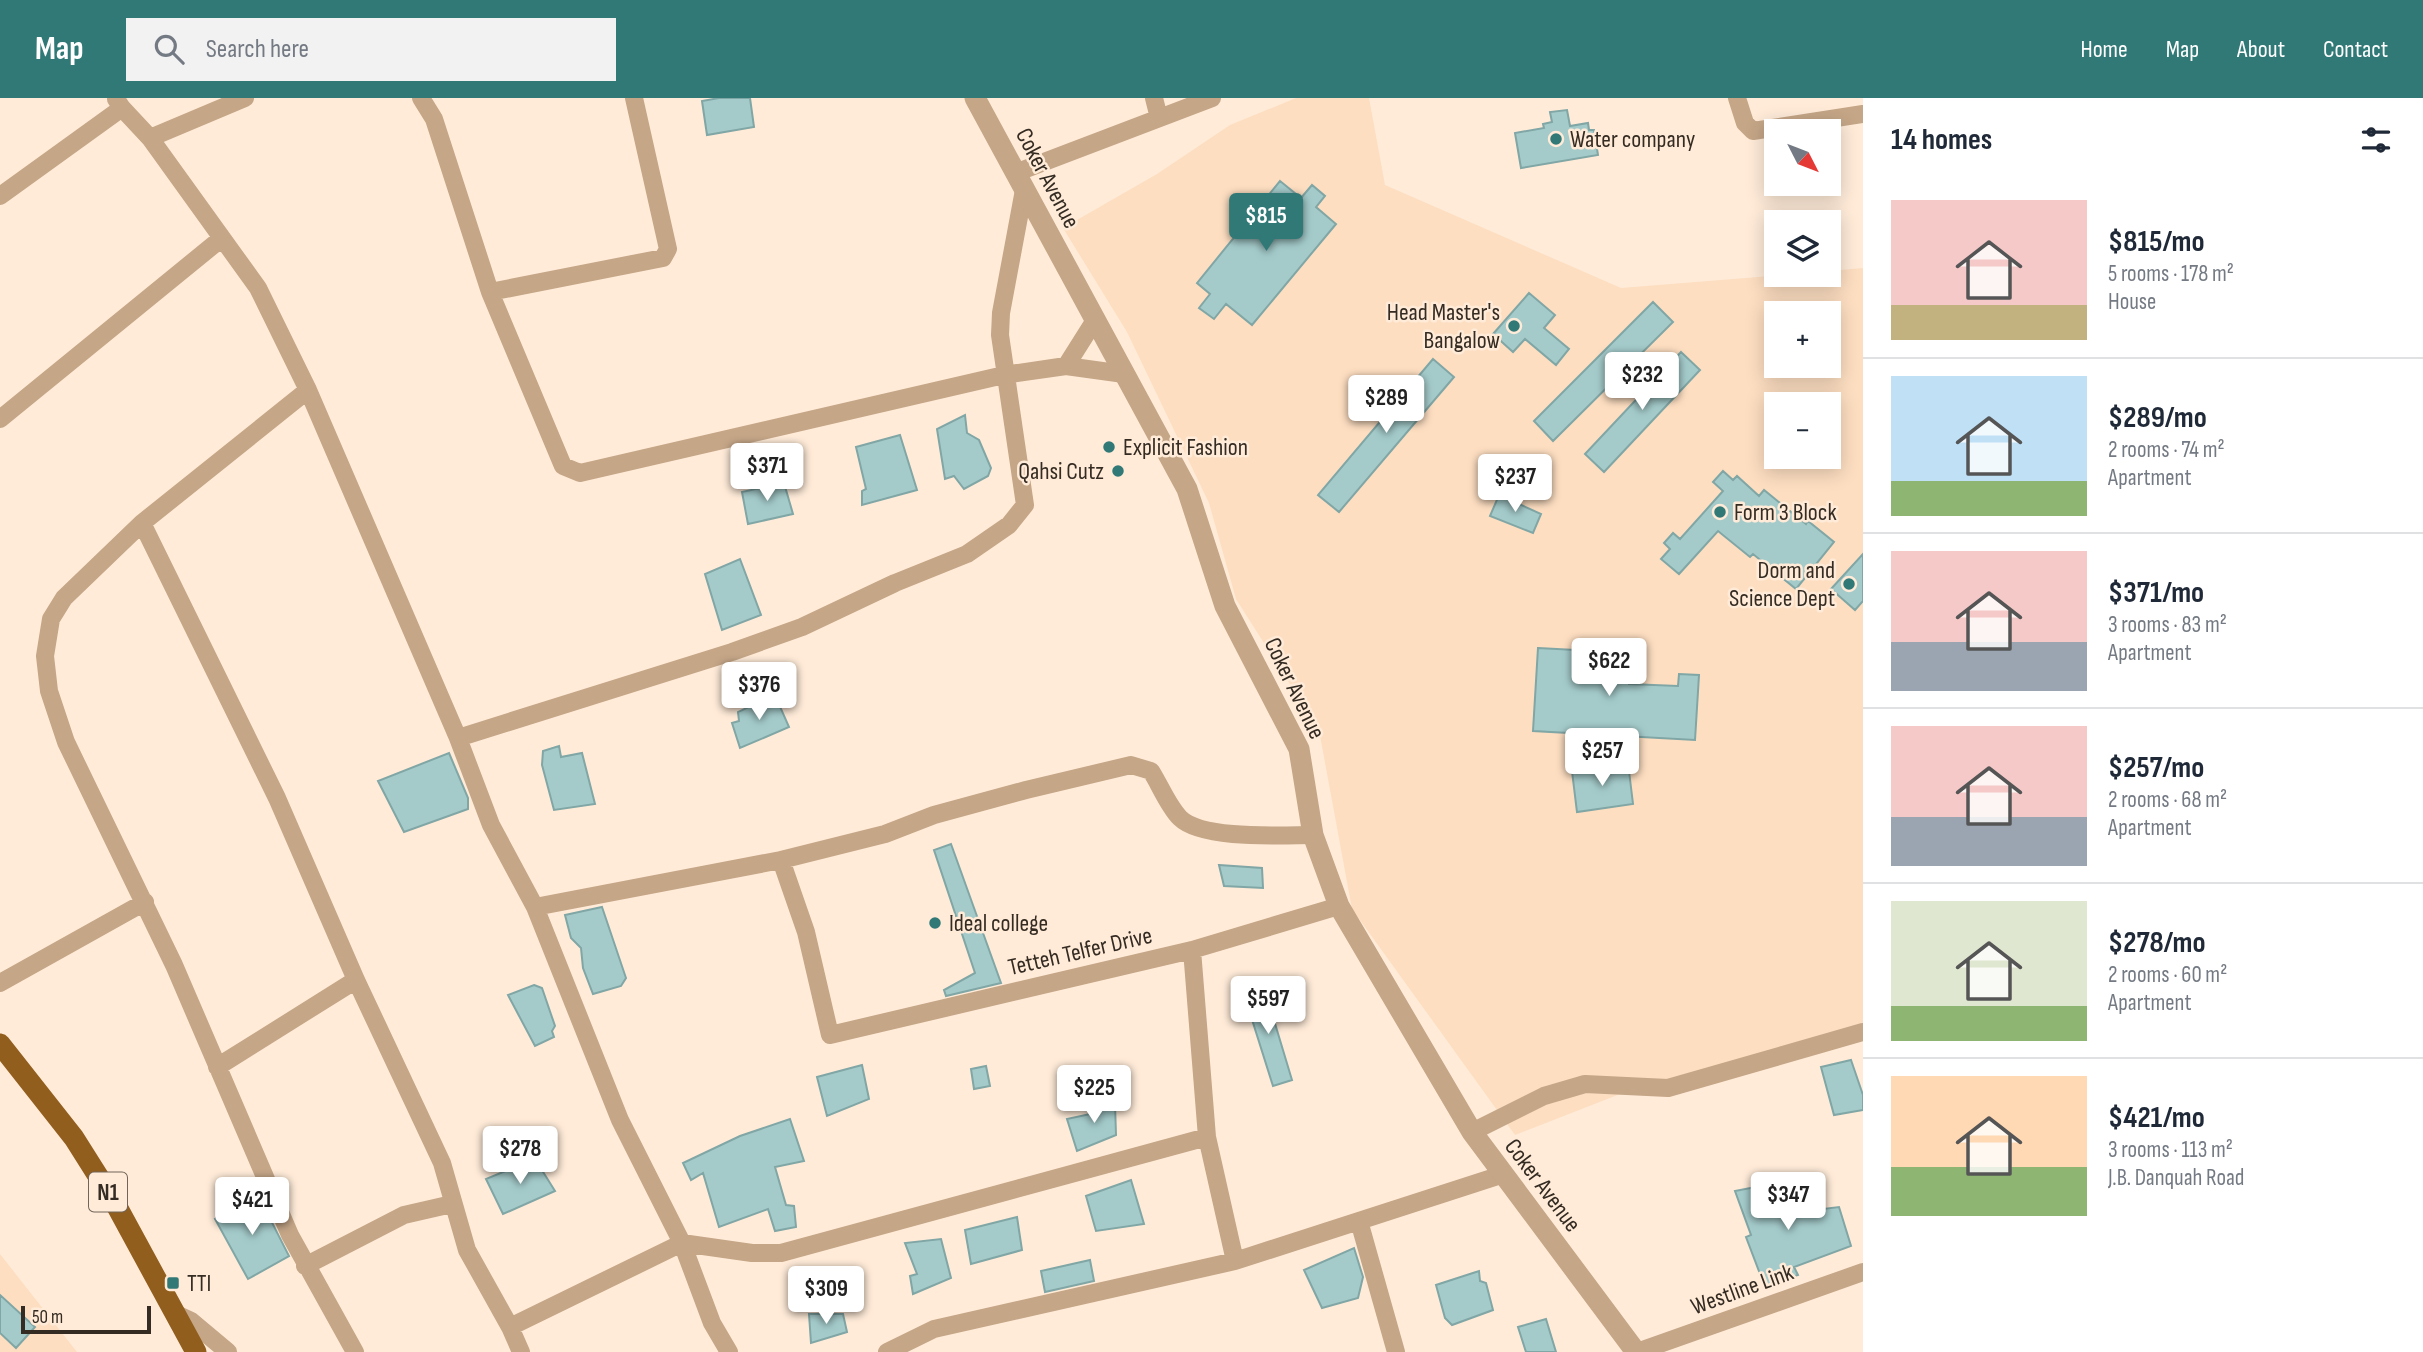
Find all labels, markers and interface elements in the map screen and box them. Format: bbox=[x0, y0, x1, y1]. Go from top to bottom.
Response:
search box bbox=[126, 18, 616, 81]
text: Map bbox=[35, 29, 84, 69]
icon: search bbox=[150, 30, 188, 68]
text: Search here bbox=[206, 34, 309, 65]
text: Home bbox=[2080, 35, 2128, 64]
text: Map bbox=[2166, 35, 2199, 64]
text: About bbox=[2237, 35, 2285, 64]
text: Contact bbox=[2323, 35, 2388, 64]
north arrow bbox=[1764, 119, 1841, 196]
map controls bbox=[1764, 119, 1841, 469]
icon: filters bbox=[2357, 121, 2395, 159]
text: 14 homes bbox=[1891, 122, 1992, 158]
street label: Coker Avenue bbox=[1009, 123, 1086, 233]
place label: Water company bbox=[1570, 125, 1695, 154]
marker: Water company bbox=[1548, 131, 1564, 147]
pin: $815 bbox=[1225, 194, 1307, 253]
text: $815 bbox=[1245, 202, 1287, 230]
button: layers bbox=[1764, 210, 1841, 287]
text: $815/mo bbox=[2108, 224, 2204, 260]
icon: home bbox=[1947, 228, 2031, 312]
text: 5 rooms · 178 m² bbox=[2108, 260, 2234, 288]
text: House bbox=[2108, 288, 2156, 316]
place label: Head Master's Bangalow bbox=[1387, 298, 1500, 355]
button: + bbox=[1764, 301, 1841, 378]
marker: Head Master's Bangalow bbox=[1506, 318, 1522, 334]
pin: $232 bbox=[1601, 352, 1683, 412]
text: $232 bbox=[1621, 361, 1663, 389]
pin: $289 bbox=[1345, 376, 1427, 435]
text: $289 bbox=[1364, 384, 1408, 412]
button: − bbox=[1764, 392, 1841, 469]
text: $289/mo bbox=[2108, 400, 2207, 436]
icon: home bbox=[1947, 404, 2031, 488]
place label: Explicit Fashion bbox=[1123, 433, 1248, 462]
text: 2 rooms · 74 m² bbox=[2108, 436, 2225, 464]
marker: Explicit Fashion bbox=[1101, 439, 1117, 455]
pin: $371 bbox=[726, 444, 808, 503]
text: $371 bbox=[746, 452, 788, 480]
pin: $237 bbox=[1474, 454, 1556, 514]
place label: Qahsi Cutz bbox=[1018, 457, 1104, 486]
marker: Qahsi Cutz bbox=[1110, 463, 1126, 479]
text: $237 bbox=[1494, 463, 1536, 491]
text: Apartment bbox=[2108, 464, 2192, 492]
place label: Form 3 Block bbox=[1734, 498, 1837, 527]
marker: Form 3 Block bbox=[1712, 504, 1728, 520]
place label: Dorm and Science Dept bbox=[1729, 556, 1835, 613]
text: $371/mo bbox=[2108, 575, 2204, 611]
marker: Dorm and Science Dept bbox=[1841, 576, 1857, 592]
icon: home bbox=[1947, 579, 2031, 663]
text: 3 rooms · 83 m² bbox=[2108, 611, 2227, 639]
street label: Coker Avenue bbox=[1258, 633, 1332, 744]
pin: $622 bbox=[1568, 638, 1650, 698]
text: Apartment bbox=[2108, 639, 2192, 667]
text: $622 bbox=[1588, 647, 1630, 675]
pin: $376 bbox=[718, 662, 800, 722]
text: $376 bbox=[738, 671, 780, 699]
pin: $257 bbox=[1561, 728, 1643, 788]
text: $257 bbox=[1581, 737, 1623, 765]
text: $257/mo bbox=[2108, 750, 2204, 786]
icon: home bbox=[1947, 754, 2031, 838]
text: 2 rooms · 68 m² bbox=[2108, 786, 2227, 814]
text: Apartment bbox=[2108, 814, 2192, 842]
place label: Ideal college bbox=[949, 909, 1048, 938]
marker: Ideal college bbox=[927, 915, 943, 931]
street label: Tetteh Telfer Drive bbox=[1005, 921, 1155, 982]
text: $278/mo bbox=[2108, 925, 2206, 961]
icon: home bbox=[1947, 929, 2031, 1013]
text: 2 rooms · 60 m² bbox=[2108, 961, 2227, 989]
pin: $597 bbox=[1227, 976, 1309, 1036]
text: $597 bbox=[1247, 985, 1289, 1013]
text: Apartment bbox=[2108, 989, 2192, 1017]
pin: $225 bbox=[1053, 1066, 1135, 1125]
text: $225 bbox=[1073, 1074, 1115, 1102]
text: $421/mo bbox=[2108, 1100, 2205, 1136]
icon: home bbox=[1947, 1104, 2031, 1188]
pin: $278 bbox=[479, 1126, 561, 1186]
street label: Coker Avenue bbox=[1498, 1133, 1587, 1238]
text: $278 bbox=[499, 1135, 541, 1163]
text: 3 rooms · 113 m² bbox=[2108, 1136, 2233, 1164]
text: J.B. Danquah Road bbox=[2108, 1164, 2244, 1192]
road number: N1 bbox=[89, 1172, 127, 1212]
pin: $347 bbox=[1747, 1172, 1829, 1232]
pin: $421 bbox=[211, 1178, 293, 1237]
text: $347 bbox=[1767, 1181, 1809, 1209]
text: $421 bbox=[231, 1186, 273, 1214]
street label: Westline Link bbox=[1687, 1258, 1797, 1321]
pin: $309 bbox=[785, 1266, 867, 1326]
place label: TTI bbox=[187, 1269, 211, 1298]
marker: TTI bbox=[165, 1275, 181, 1291]
text: $309 bbox=[804, 1275, 848, 1303]
scale bar bbox=[21, 1303, 150, 1335]
text: 50 m bbox=[32, 1306, 63, 1329]

